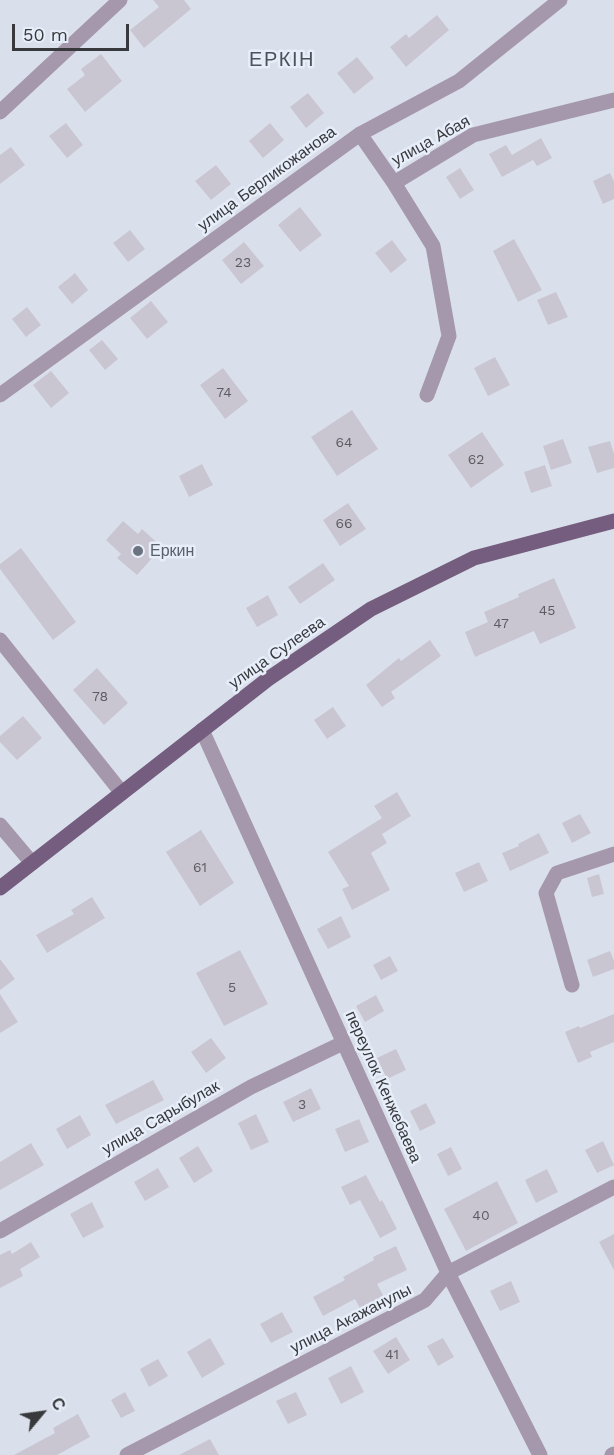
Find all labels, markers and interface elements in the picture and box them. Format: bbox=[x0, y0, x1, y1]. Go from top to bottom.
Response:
scale bar bbox=[15, 12, 132, 50]
text: 50 m bbox=[23, 24, 68, 45]
district label: ЕРКІН bbox=[249, 48, 315, 72]
street label: улица Абая bbox=[389, 112, 473, 170]
street label: улица Берликожанова bbox=[194, 122, 340, 236]
house number: 23 bbox=[235, 255, 251, 271]
house number: 74 bbox=[216, 385, 232, 401]
house number: 64 bbox=[335, 435, 353, 451]
house number: 62 bbox=[468, 452, 484, 468]
house number: 66 bbox=[335, 516, 353, 532]
place label: Еркин bbox=[150, 541, 194, 561]
marker: Еркин bbox=[131, 544, 145, 558]
house number: 45 bbox=[539, 603, 555, 619]
street label: улица Сулеева bbox=[225, 613, 329, 693]
house number: 47 bbox=[493, 616, 509, 632]
house number: 78 bbox=[92, 689, 108, 705]
house number: 61 bbox=[193, 860, 207, 876]
house number: 5 bbox=[228, 980, 236, 996]
street label: переулок Кенжебаева bbox=[341, 1008, 425, 1166]
street label: улица Сарыбулак bbox=[99, 1077, 223, 1159]
house number: 3 bbox=[298, 1097, 306, 1113]
house number: 40 bbox=[472, 1208, 490, 1224]
street label: улица Акажанулы bbox=[287, 1280, 415, 1358]
house number: 41 bbox=[385, 1347, 399, 1363]
north arrow bbox=[12, 1383, 72, 1443]
text: С bbox=[47, 1394, 69, 1414]

